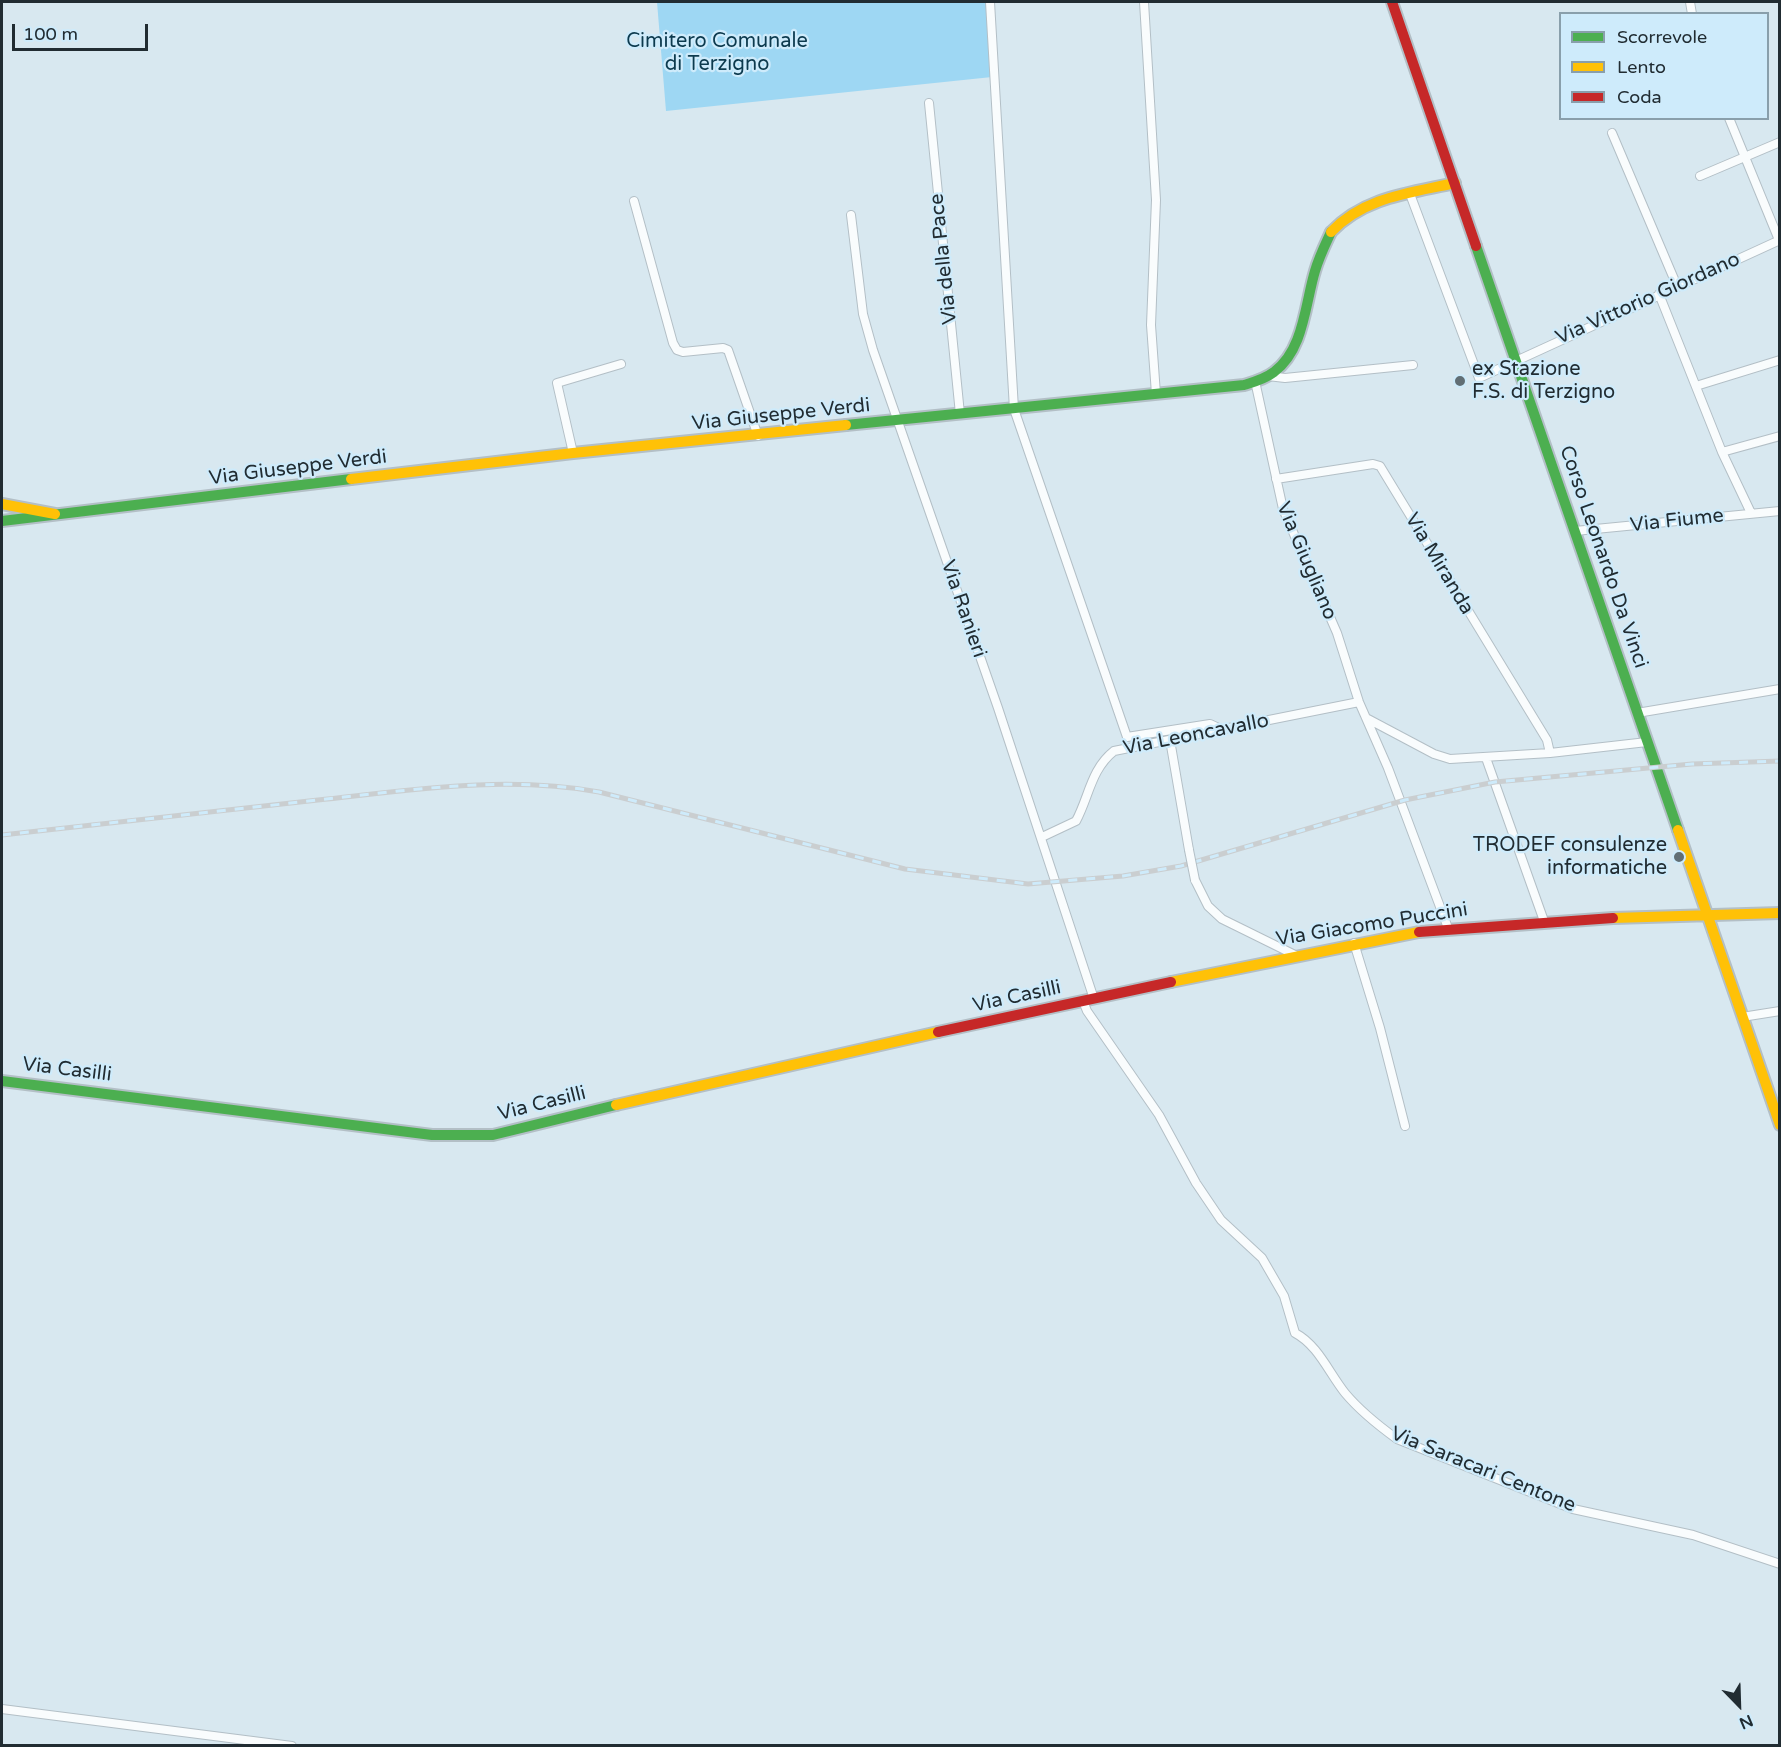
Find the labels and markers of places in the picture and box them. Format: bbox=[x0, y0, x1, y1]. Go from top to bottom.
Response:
place label: ex Stazione F.S. di Terzigno bbox=[1472, 358, 1615, 405]
marker: ex Stazione F.S. di Terzigno bbox=[1453, 374, 1467, 388]
place label: TRODEF consulenze informatiche bbox=[1473, 834, 1667, 881]
marker: TRODEF consulenze informatiche bbox=[1672, 850, 1686, 864]

